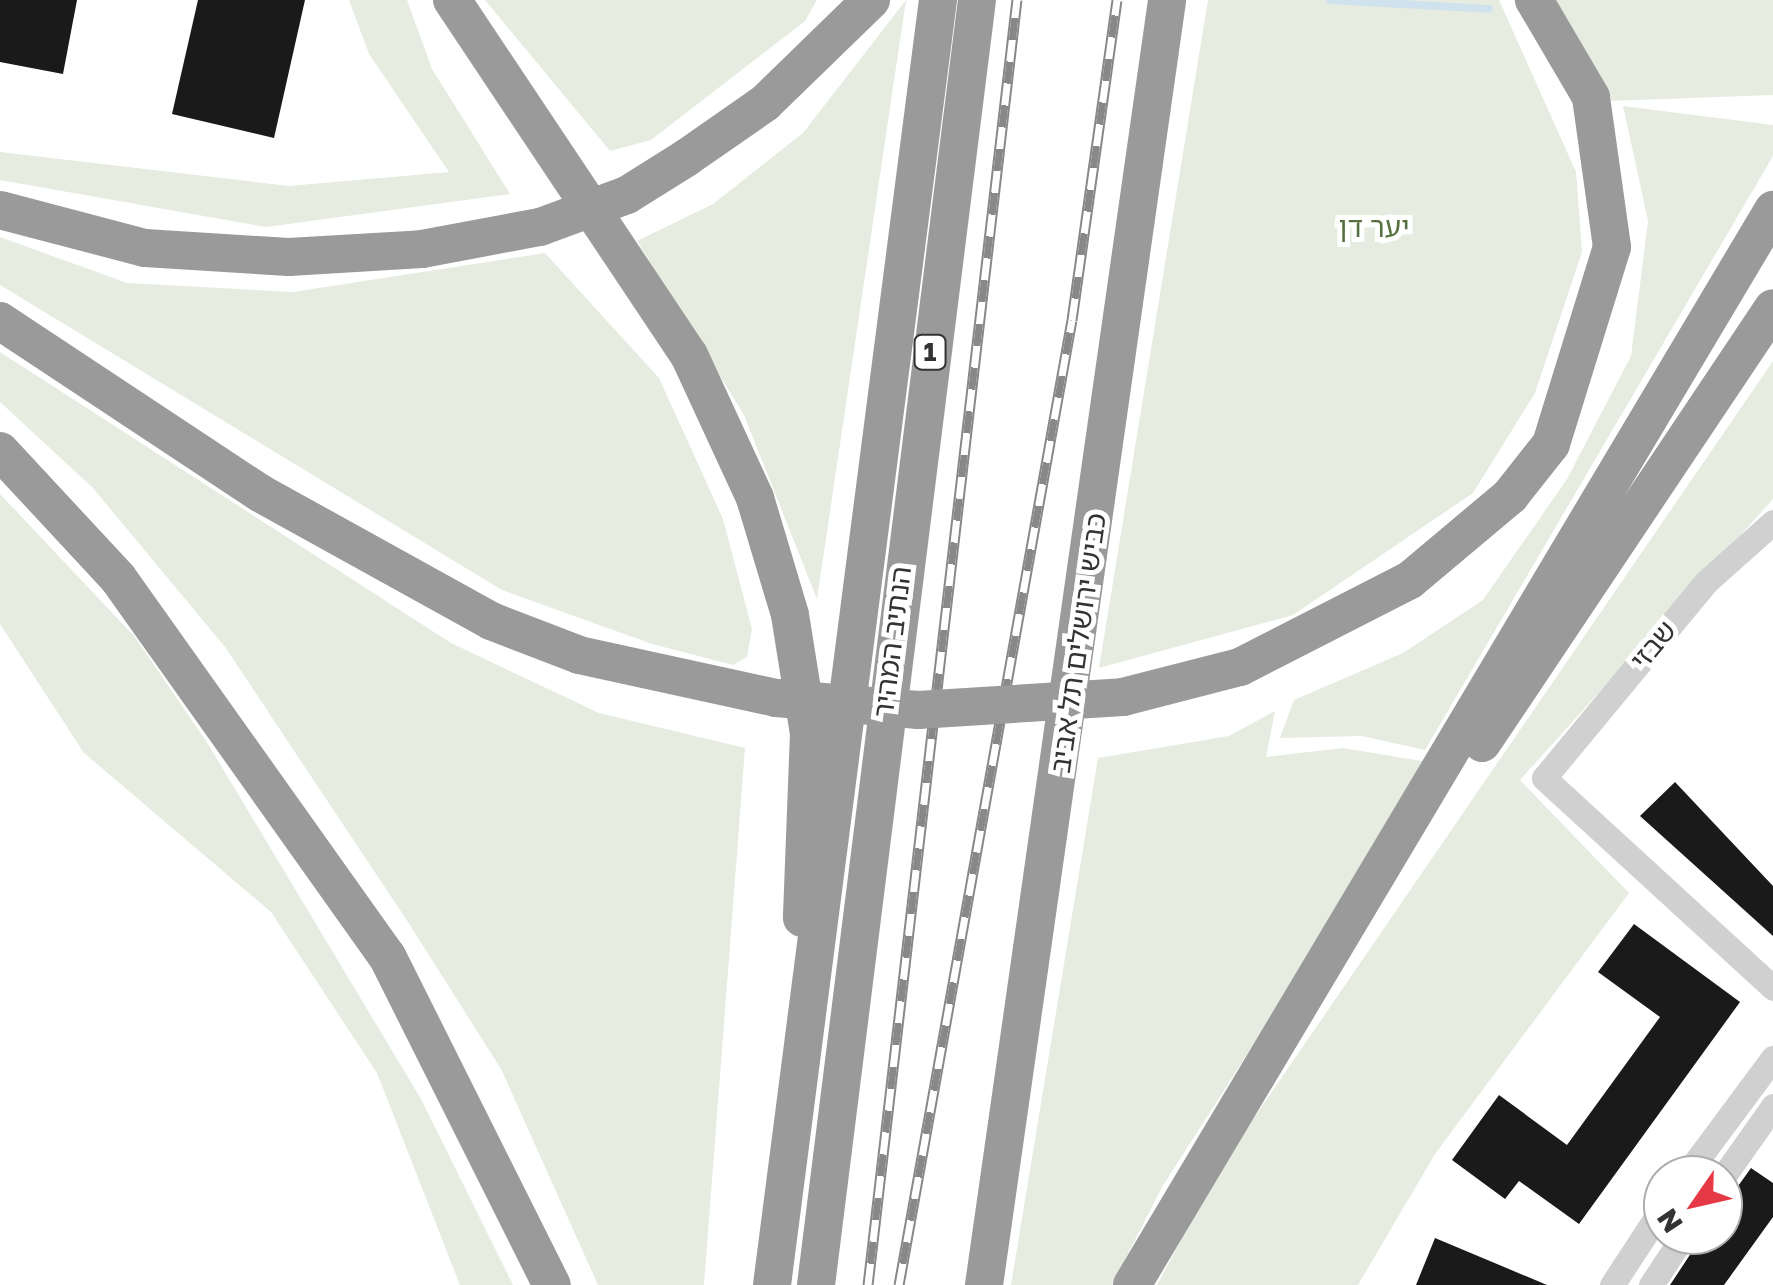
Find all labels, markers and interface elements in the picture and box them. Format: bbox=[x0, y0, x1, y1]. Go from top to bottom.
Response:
park label: יער דן bbox=[1339, 210, 1409, 244]
road number: 1 bbox=[912, 332, 948, 372]
street label: כביש ירושלים תל אביב bbox=[1043, 511, 1113, 775]
street label: הנתיב המהיר bbox=[866, 564, 918, 720]
street label: שבזי bbox=[1623, 614, 1683, 676]
north arrow bbox=[1643, 1155, 1743, 1255]
text: N bbox=[1650, 1203, 1689, 1239]

